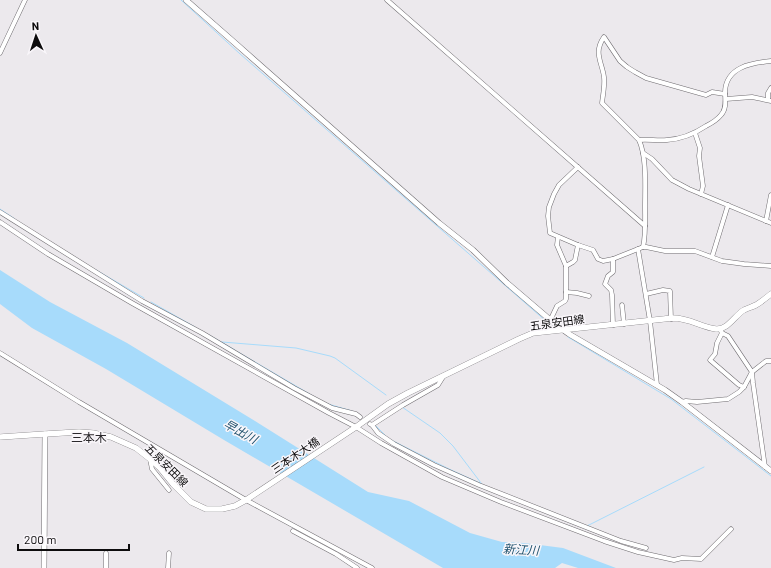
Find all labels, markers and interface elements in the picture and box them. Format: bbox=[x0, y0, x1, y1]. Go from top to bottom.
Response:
north arrow bbox=[16, 16, 56, 56]
text: N bbox=[31, 19, 39, 32]
street label: 五泉安田線 bbox=[529, 312, 585, 332]
water label: 早出川 bbox=[222, 416, 262, 447]
district label: 三本木 bbox=[71, 430, 107, 444]
street label: 三本木大橋 bbox=[269, 434, 321, 476]
street label: 五泉安田線 bbox=[143, 441, 191, 489]
scale bar bbox=[18, 526, 129, 552]
text: 200 m bbox=[24, 532, 56, 546]
water label: 新江川 bbox=[503, 541, 541, 557]

